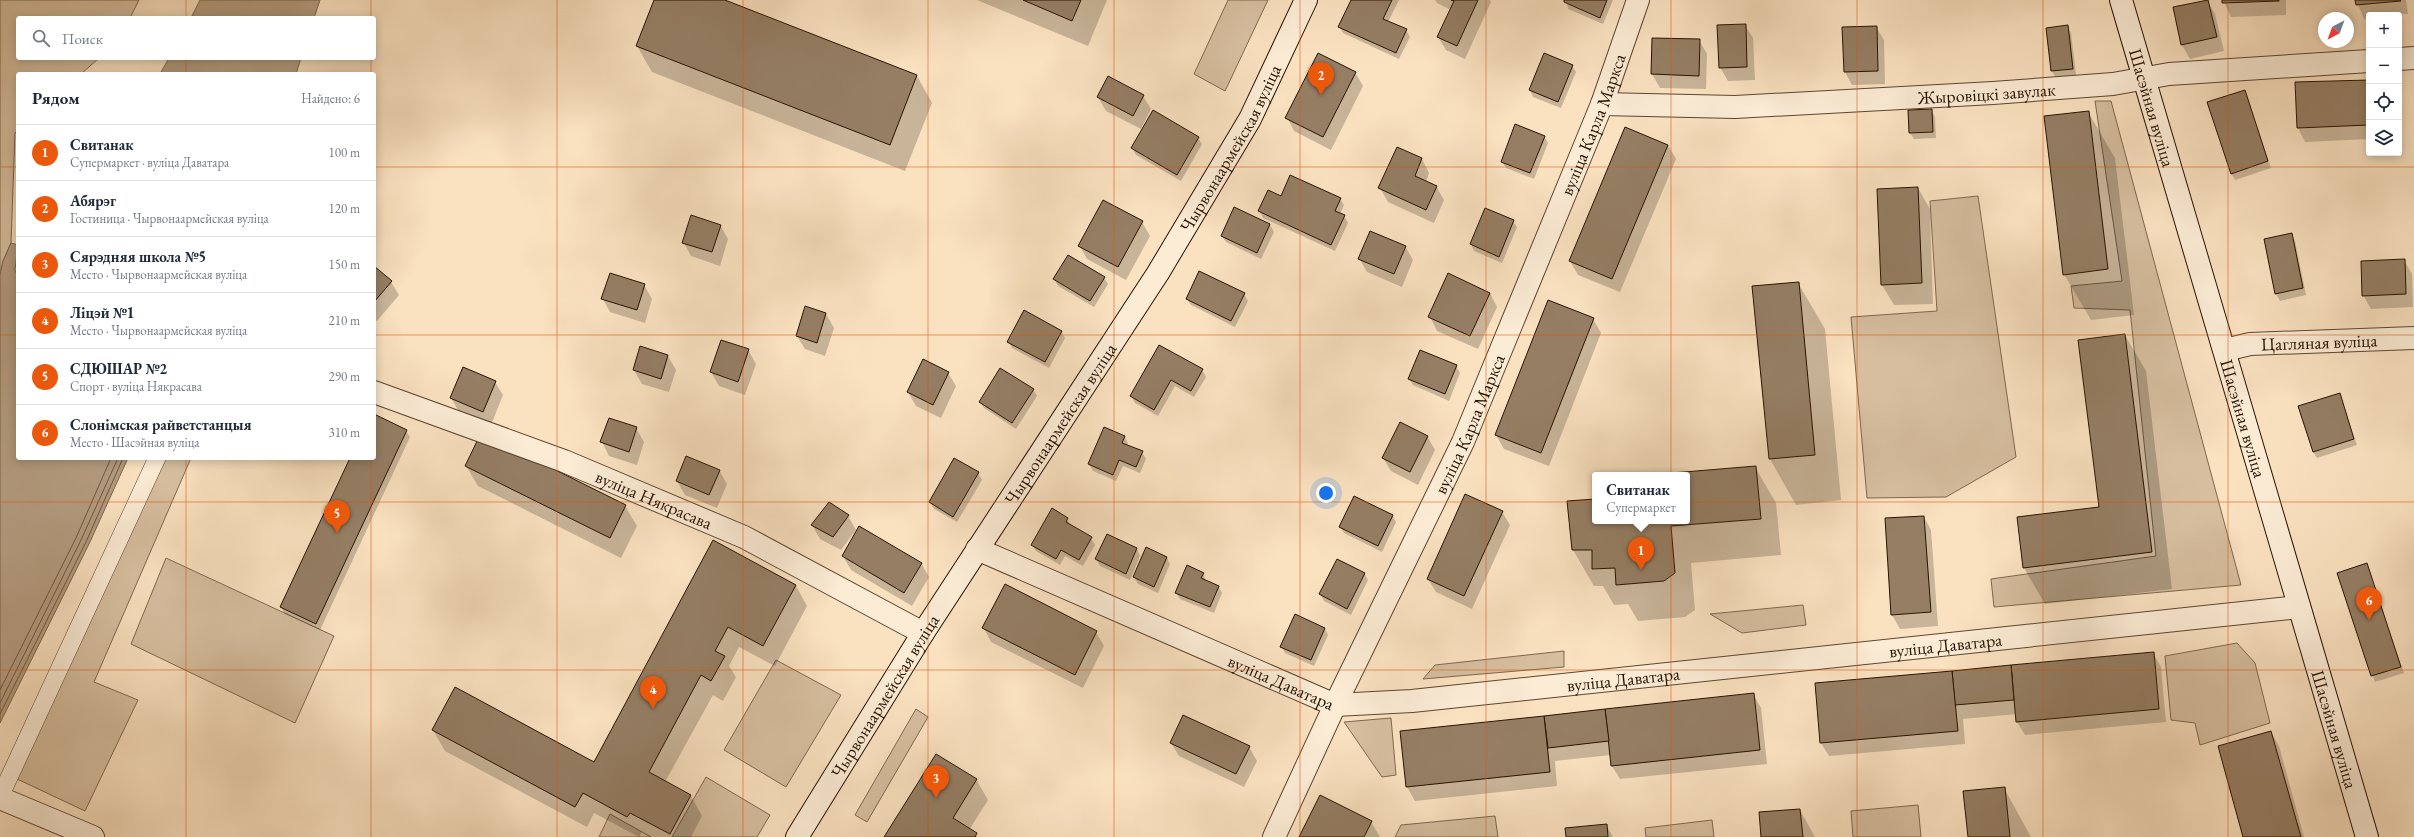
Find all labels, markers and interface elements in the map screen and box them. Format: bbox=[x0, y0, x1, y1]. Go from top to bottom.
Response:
north arrow bbox=[2318, 12, 2354, 48]
map controls bbox=[2366, 12, 2402, 156]
button: + bbox=[2366, 12, 2402, 48]
search box bbox=[16, 16, 376, 60]
icon: search bbox=[30, 27, 52, 49]
text: Поиск bbox=[62, 29, 103, 48]
street label: Шасэйная вуліца bbox=[2124, 46, 2181, 170]
button: − bbox=[2366, 48, 2402, 84]
street label: вуліца Карла Маркса bbox=[1554, 50, 1630, 199]
street label: Чырвонаармейская вуліца bbox=[1174, 60, 1286, 236]
pin: 2 bbox=[1308, 62, 1334, 95]
street label: Жыровіцкі завулак bbox=[1916, 77, 2057, 109]
button: locate bbox=[2366, 84, 2402, 120]
text: Рядом bbox=[32, 87, 80, 109]
text: Найдено: 6 bbox=[301, 90, 360, 107]
button: layers bbox=[2366, 120, 2402, 156]
text: Свитанак bbox=[70, 135, 134, 154]
text: 1 bbox=[42, 144, 48, 161]
text: 100 m bbox=[329, 144, 360, 161]
text: Супермаркет · вуліца Даватара bbox=[70, 154, 229, 171]
text: Абярэг bbox=[70, 191, 116, 210]
text: 2 bbox=[42, 200, 48, 217]
text: 120 m bbox=[329, 200, 360, 217]
text: Гостиница · Чырвонаармейская вуліца bbox=[70, 210, 269, 227]
text: Сярэдняя школа №5 bbox=[70, 247, 206, 266]
text: 3 bbox=[42, 256, 48, 273]
text: 150 m bbox=[329, 256, 360, 273]
text: Место · Чырвонаармейская вуліца bbox=[70, 266, 247, 283]
text: Ліцэй №1 bbox=[70, 303, 135, 322]
text: 4 bbox=[42, 312, 48, 329]
text: 210 m bbox=[329, 312, 360, 329]
text: Место · Чырвонаармейская вуліца bbox=[70, 322, 247, 339]
street label: Цагляная вуліца bbox=[2261, 328, 2379, 355]
street label: Чырвонаармейская вуліца bbox=[999, 338, 1121, 509]
street label: вуліца Карла Маркса bbox=[1428, 350, 1510, 497]
street label: Шасэйная вуліца bbox=[2216, 356, 2272, 481]
text: СДЮШАР №2 bbox=[70, 359, 167, 378]
text: 5 bbox=[42, 368, 48, 385]
text: 290 m bbox=[329, 368, 360, 385]
text: Спорт · вуліца Някрасава bbox=[70, 378, 202, 395]
text: Слонімская райветстанцыя bbox=[70, 415, 252, 434]
text: 6 bbox=[42, 424, 48, 441]
text: 310 m bbox=[329, 424, 360, 441]
text: Место · Шасэйная вуліца bbox=[70, 434, 200, 451]
street label: вуліца Някрасава bbox=[592, 464, 717, 534]
popup bbox=[1592, 472, 1690, 524]
text: Свитанак bbox=[1606, 480, 1670, 499]
your location bbox=[1316, 483, 1336, 503]
text: Супермаркет bbox=[1606, 499, 1676, 516]
pin: 5 bbox=[324, 500, 350, 533]
pin: 1 bbox=[1628, 537, 1654, 570]
pin: 6 bbox=[2356, 587, 2382, 620]
street label: Чырвонаармейская вуліца bbox=[825, 609, 944, 782]
street label: вуліца Даватара bbox=[1888, 627, 2004, 662]
street label: вуліца Даватара bbox=[1225, 648, 1339, 715]
street label: вуліца Даватара bbox=[1566, 661, 1682, 696]
street label: Шасэйная вуліца bbox=[2307, 667, 2364, 792]
pin: 4 bbox=[640, 676, 666, 709]
pin: 3 bbox=[923, 765, 949, 798]

